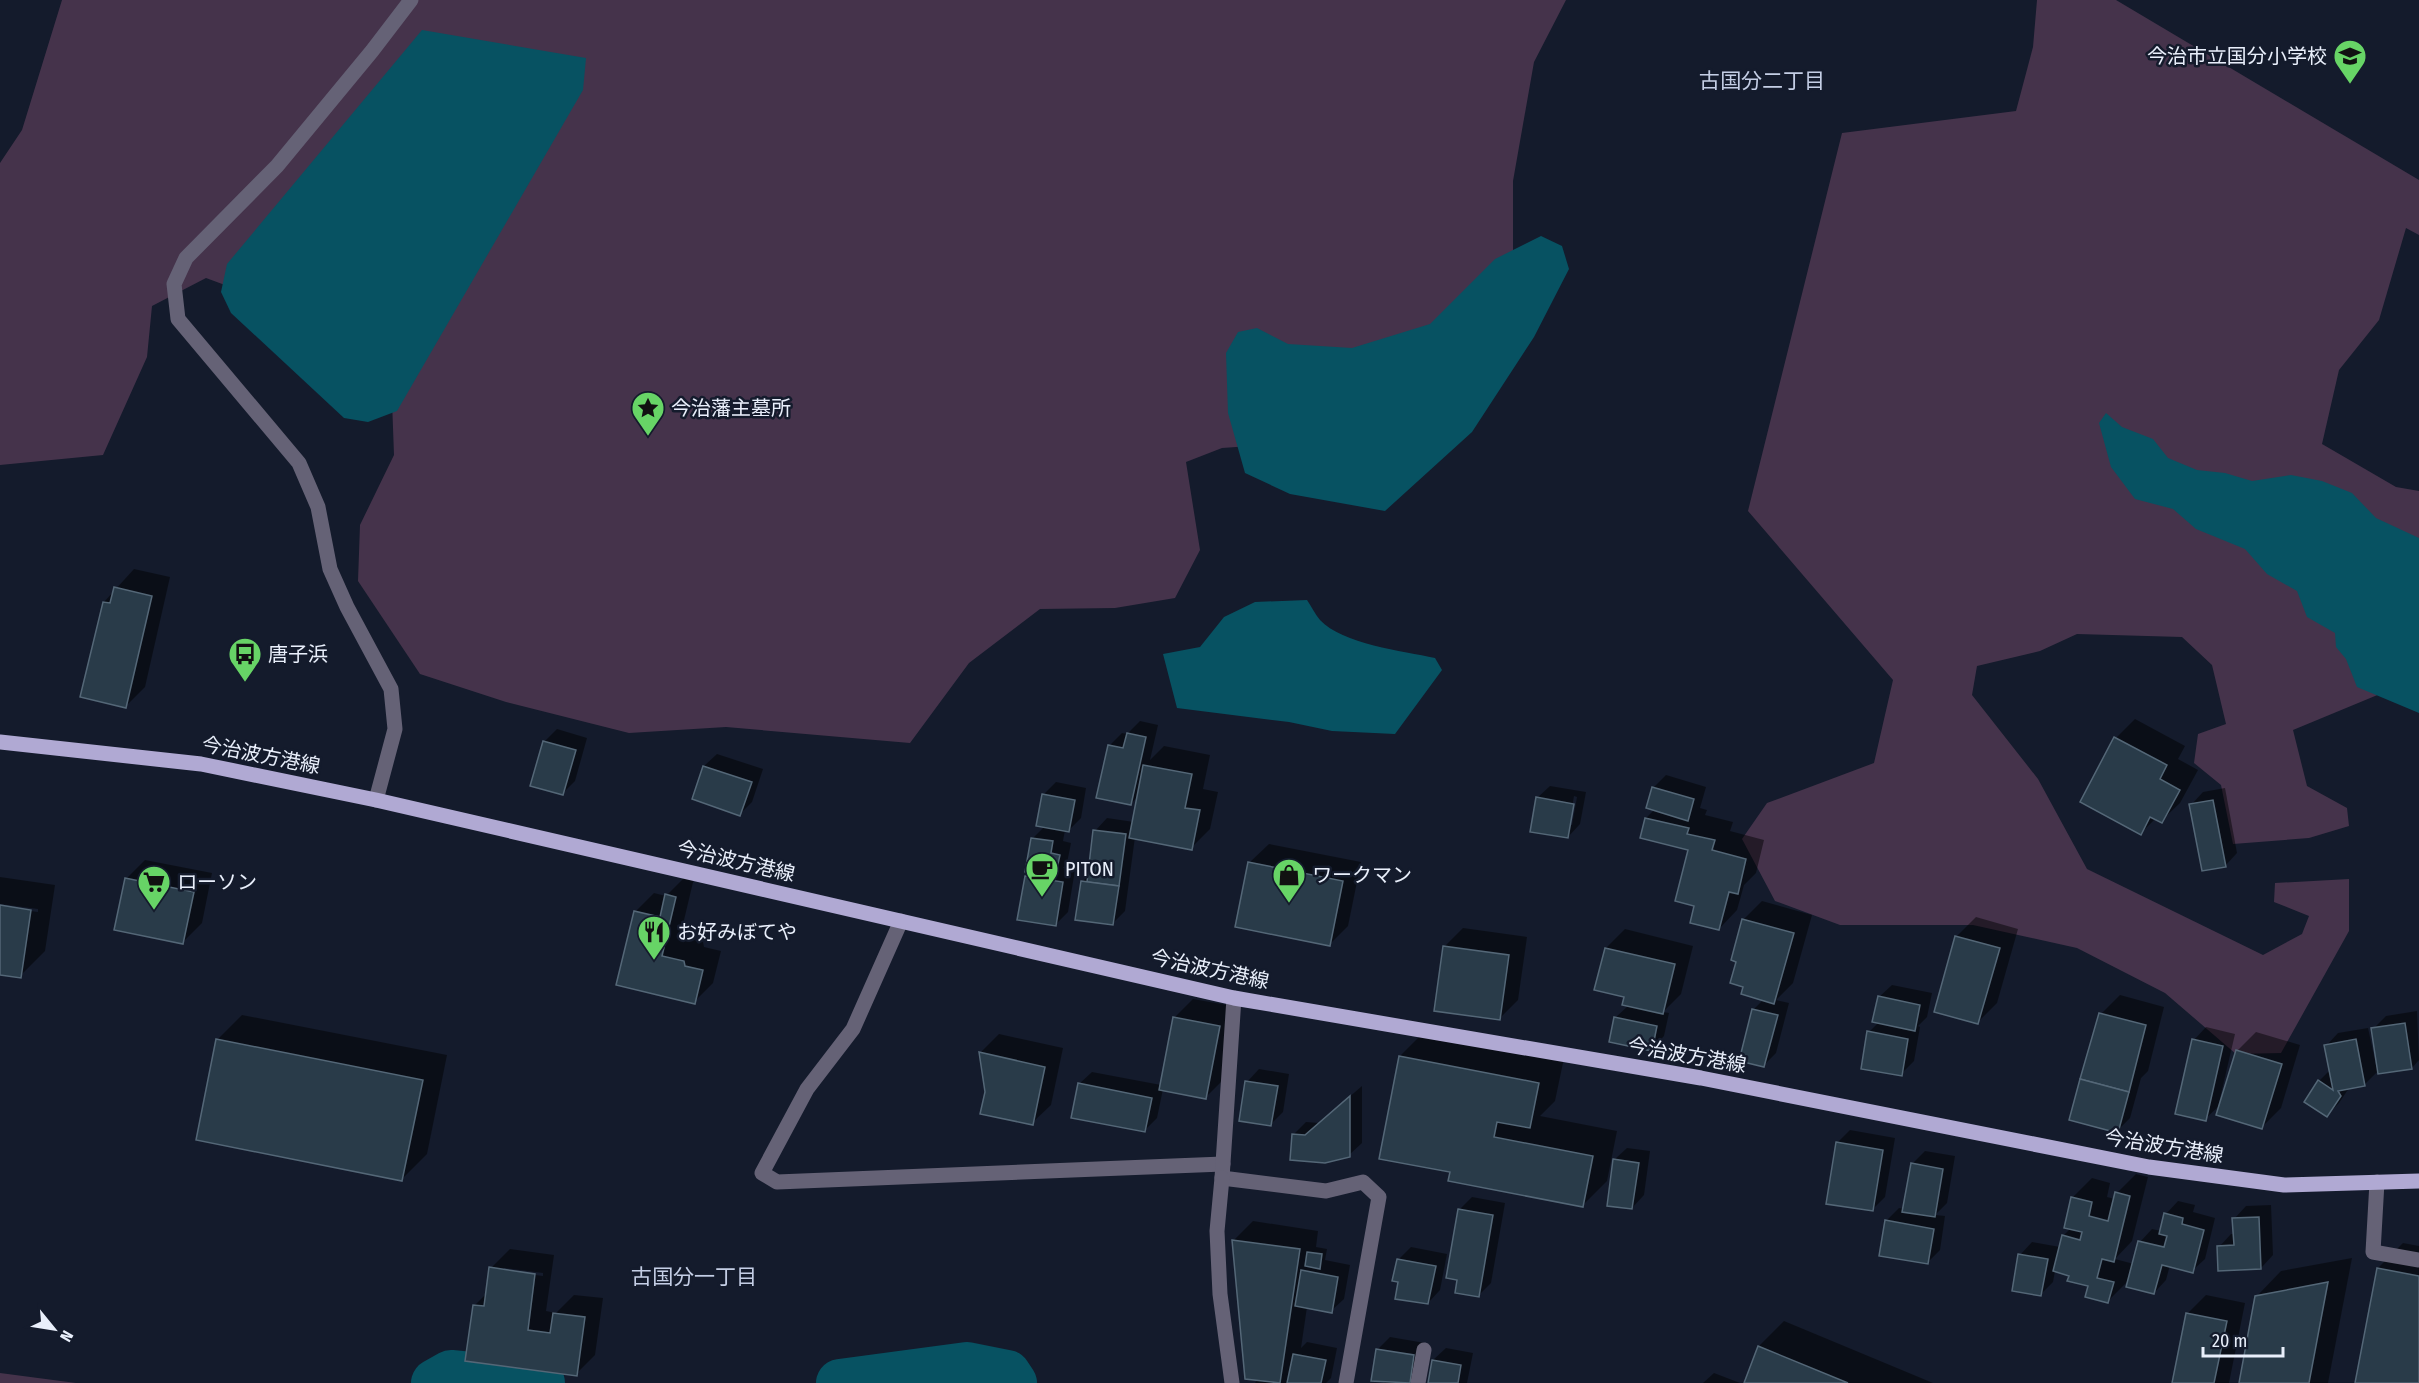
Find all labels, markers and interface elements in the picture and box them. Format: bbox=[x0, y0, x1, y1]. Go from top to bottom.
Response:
school or university icon: 今治市立国分小学校 bbox=[2332, 38, 2368, 85]
place label: 今治市立国分小学校 bbox=[2147, 44, 2327, 68]
district label: 古国分二丁目 bbox=[1699, 68, 1825, 94]
place icon: 今治藩主墓所 bbox=[630, 390, 666, 437]
place label: 今治藩主墓所 bbox=[671, 396, 791, 420]
bus stop icon: 唐子浜 bbox=[227, 636, 263, 683]
place label: 唐子浜 bbox=[268, 642, 328, 666]
street label: 今治波方港線 bbox=[200, 732, 322, 778]
street label: 今治波方港線 bbox=[675, 836, 797, 886]
cafe icon: PITON bbox=[1024, 851, 1060, 898]
place label: PITON bbox=[1065, 857, 1114, 881]
shop icon: ワークマン bbox=[1271, 857, 1307, 904]
place label: ワークマン bbox=[1312, 863, 1412, 887]
supermarket icon: ローソン bbox=[136, 864, 172, 911]
place label: ローソン bbox=[177, 870, 257, 894]
restaurant icon: お好みぼてや bbox=[636, 914, 672, 961]
place label: お好みぼてや bbox=[677, 920, 797, 944]
street label: 今治波方港線 bbox=[1149, 945, 1271, 993]
street label: 今治波方港線 bbox=[1626, 1033, 1748, 1077]
street label: 今治波方港線 bbox=[2103, 1125, 2225, 1167]
district label: 古国分一丁目 bbox=[631, 1264, 757, 1290]
north arrow bbox=[24, 1299, 84, 1359]
scale bar bbox=[2203, 1320, 2282, 1358]
text: N bbox=[56, 1327, 77, 1345]
text: 20 m bbox=[2212, 1330, 2247, 1352]

